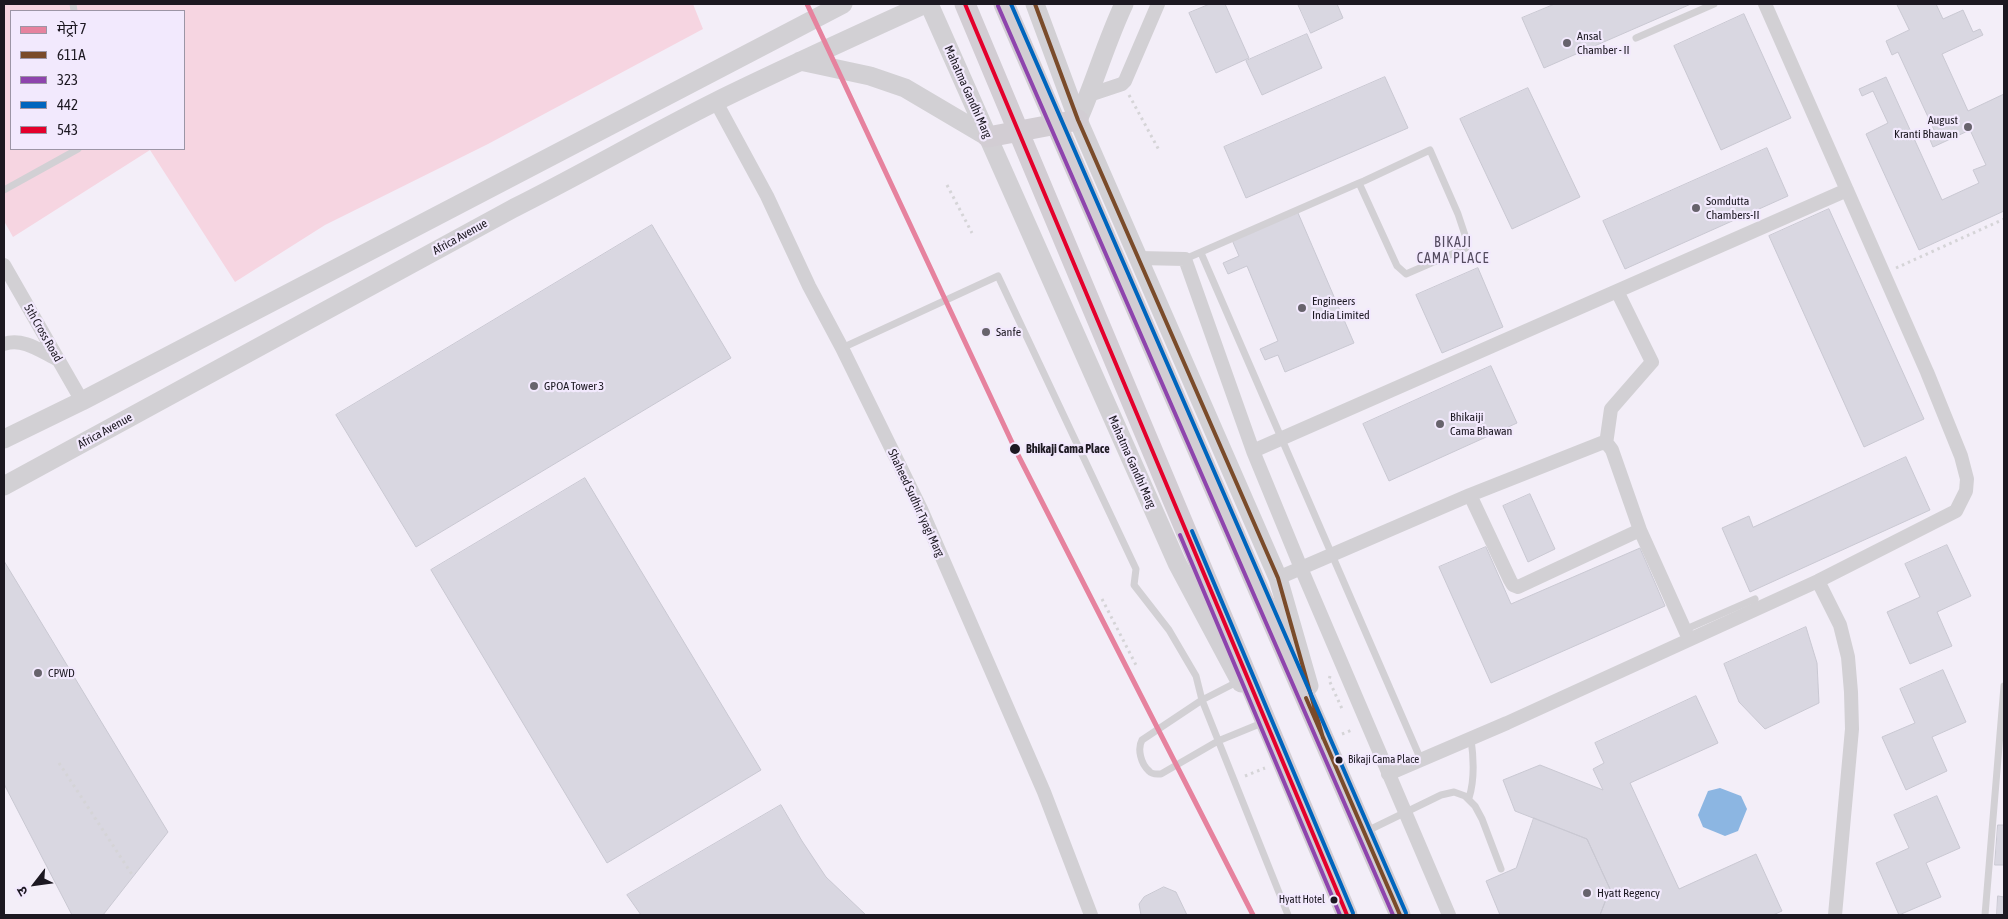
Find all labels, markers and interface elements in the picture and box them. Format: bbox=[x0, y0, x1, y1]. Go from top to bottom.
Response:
legend bbox=[10, 10, 185, 150]
text: मेट्रो 7 bbox=[57, 20, 87, 37]
place label: Ansal Chamber - II bbox=[1577, 29, 1630, 57]
marker: Ansal Chamber - II bbox=[1561, 37, 1573, 49]
street label: Mahatma Gandhi Marg bbox=[941, 43, 995, 141]
text: 611A bbox=[57, 46, 86, 63]
text: 323 bbox=[57, 71, 78, 88]
text: 442 bbox=[57, 96, 78, 113]
place label: August Kranti Bhawan bbox=[1894, 113, 1958, 141]
text: 543 bbox=[57, 121, 78, 138]
marker: August Kranti Bhawan bbox=[1962, 121, 1974, 133]
place label: Somdutta Chambers-II bbox=[1706, 194, 1759, 222]
marker: Somdutta Chambers-II bbox=[1690, 202, 1702, 214]
street label: Africa Avenue bbox=[430, 216, 490, 258]
district label: BIKAJI CAMA PLACE bbox=[1415, 235, 1491, 268]
place label: Engineers India Limited bbox=[1312, 294, 1370, 322]
street label: 5th Cross Road bbox=[21, 302, 65, 364]
marker: Engineers India Limited bbox=[1296, 302, 1308, 314]
place label: Sanfe bbox=[996, 325, 1021, 339]
marker: Sanfe bbox=[980, 326, 992, 338]
place label: GPOA Tower 3 bbox=[544, 379, 604, 393]
marker: GPOA Tower 3 bbox=[528, 380, 540, 392]
street label: Africa Avenue bbox=[75, 410, 135, 452]
place label: Bhikaiji Cama Bhawan bbox=[1450, 410, 1512, 438]
street label: Mahatma Gandhi Marg bbox=[1105, 413, 1159, 511]
marker: Bhikaiji Cama Bhawan bbox=[1434, 418, 1446, 430]
marker: Bhikaji Cama Place bbox=[1008, 442, 1022, 456]
place label: Bhikaji Cama Place bbox=[1026, 442, 1110, 456]
street label: Shaheed Sudhir Tyagi Marg bbox=[885, 447, 947, 559]
place label: CPWD bbox=[48, 666, 75, 680]
marker: CPWD bbox=[32, 667, 44, 679]
place label: Bikaji Cama Place bbox=[1348, 753, 1419, 767]
marker: Bikaji Cama Place bbox=[1334, 755, 1344, 765]
north arrow bbox=[10, 859, 60, 909]
text: उ bbox=[13, 884, 31, 899]
place label: Hyatt Regency bbox=[1597, 886, 1660, 900]
marker: Hyatt Regency bbox=[1581, 887, 1593, 899]
place label: Hyatt Hotel bbox=[1279, 893, 1325, 907]
marker: Hyatt Hotel bbox=[1329, 895, 1339, 905]

